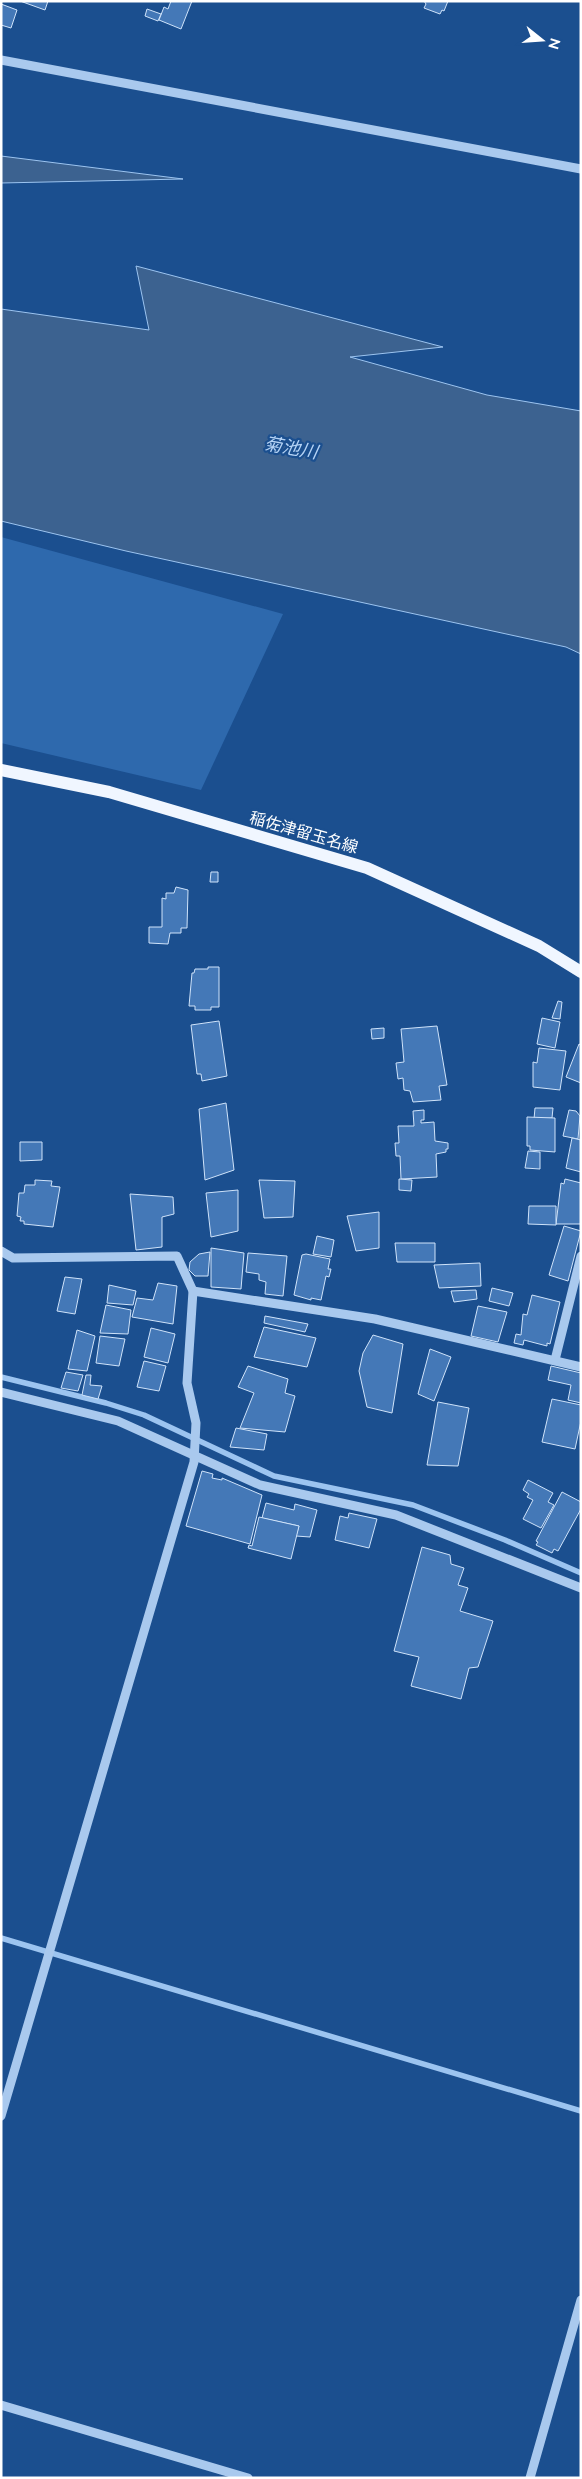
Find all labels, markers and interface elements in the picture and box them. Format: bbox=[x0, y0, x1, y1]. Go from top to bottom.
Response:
north arrow bbox=[517, 15, 567, 65]
text: N bbox=[545, 36, 564, 51]
water label: 菊池川 bbox=[263, 432, 321, 463]
street label: 稲佐津留玉名線 bbox=[247, 808, 360, 857]

